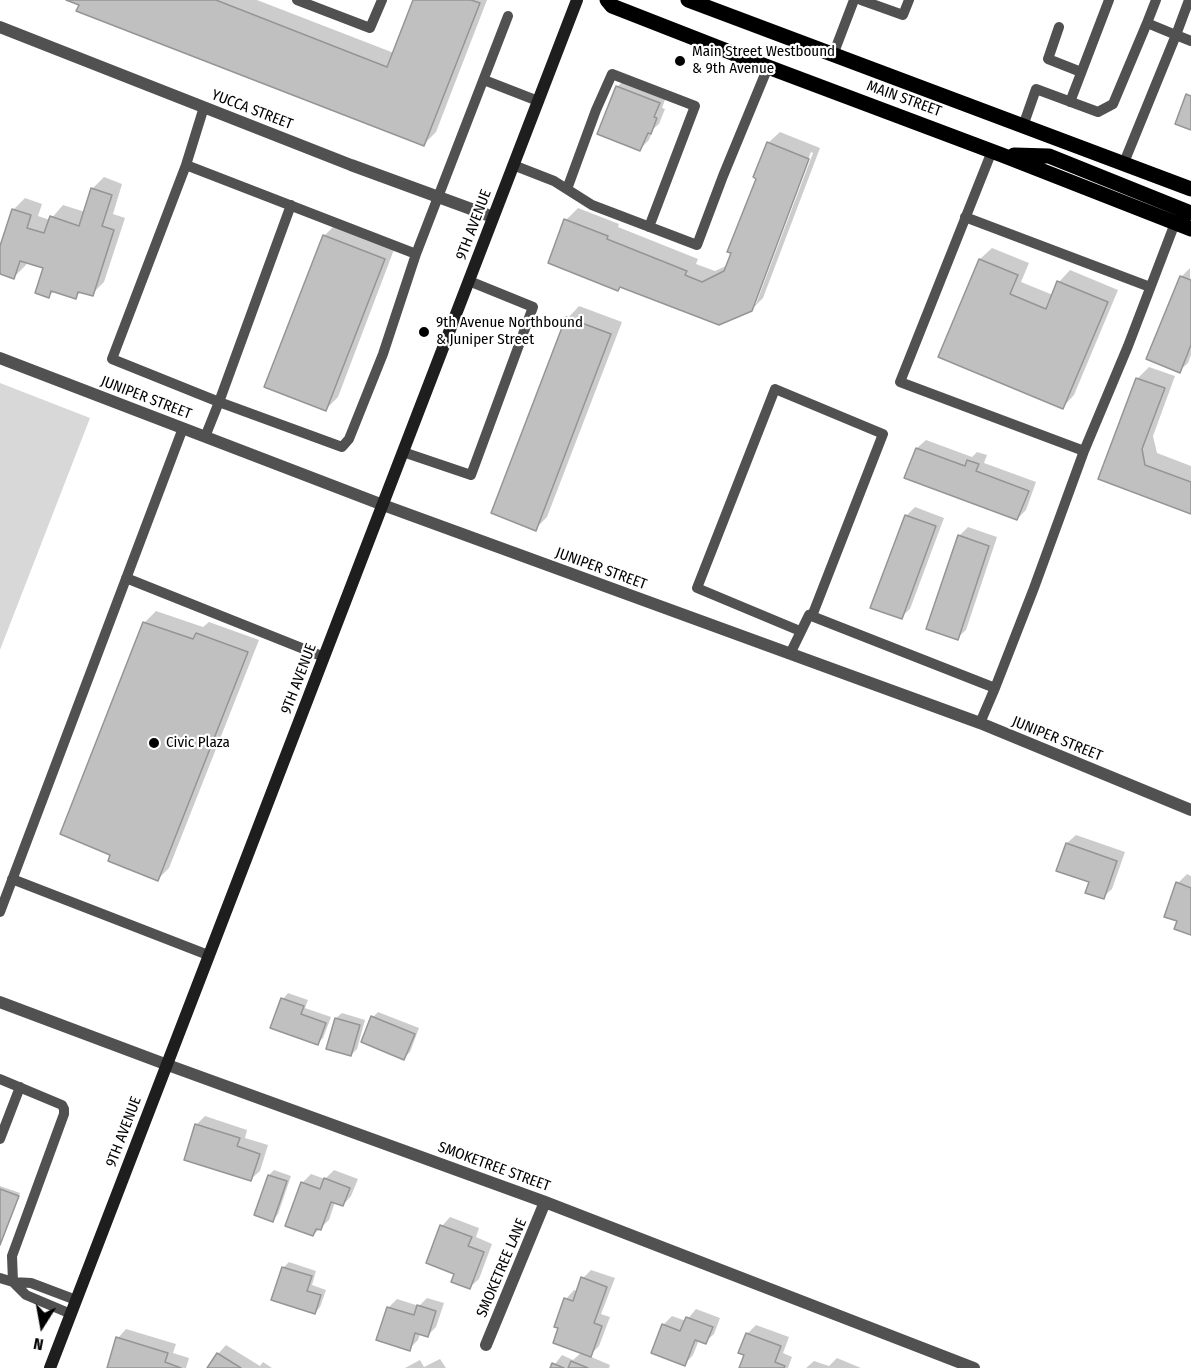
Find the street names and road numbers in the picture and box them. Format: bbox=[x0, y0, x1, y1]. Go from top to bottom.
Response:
street label: MAIN STREET bbox=[864, 77, 944, 121]
street label: YUCCA STREET bbox=[209, 86, 295, 134]
street label: 9TH AVENUE bbox=[452, 187, 496, 263]
street label: JUNIPER STREET bbox=[98, 372, 194, 424]
street label: JUNIPER STREET bbox=[553, 544, 649, 594]
street label: 9TH AVENUE bbox=[277, 641, 321, 717]
street label: JUNIPER STREET bbox=[1009, 713, 1105, 765]
street label: 9TH AVENUE bbox=[102, 1094, 146, 1170]
street label: SMOKETREE STREET bbox=[435, 1138, 553, 1196]
street label: SMOKETREE LANE bbox=[473, 1216, 531, 1320]

